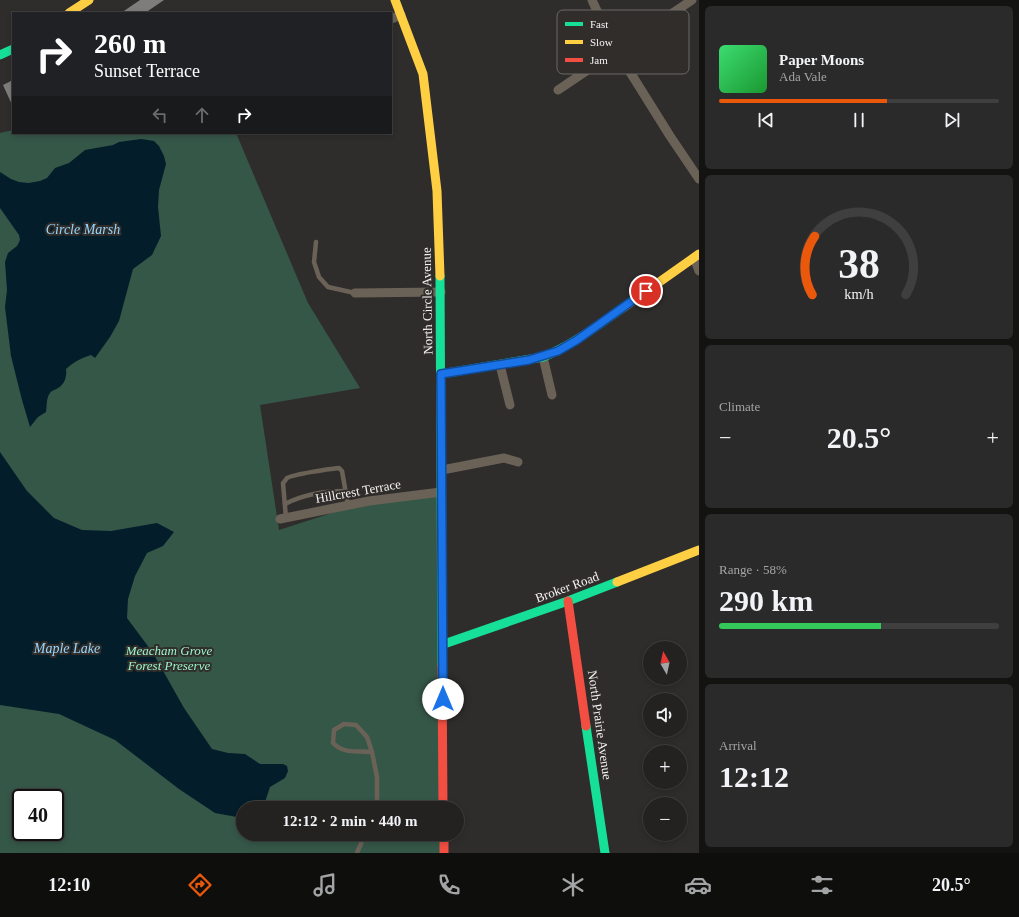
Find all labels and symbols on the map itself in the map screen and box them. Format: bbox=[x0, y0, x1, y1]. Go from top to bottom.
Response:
legend bbox=[557, 10, 689, 74]
text: Fast bbox=[590, 18, 608, 30]
text: Slow bbox=[590, 36, 613, 48]
text: Jam bbox=[590, 54, 608, 66]
water label: Circle Marsh bbox=[46, 222, 120, 237]
street label: North Circle Avenue bbox=[419, 247, 435, 355]
pin bbox=[629, 274, 663, 308]
street label: Hillcrest Terrace bbox=[314, 476, 402, 506]
street label: Broker Road bbox=[533, 568, 601, 605]
water label: Maple Lake bbox=[33, 641, 100, 656]
north arrow bbox=[643, 641, 687, 685]
park label: Meacham Grove Forest Preserve bbox=[125, 643, 212, 673]
street label: North Prairie Avenue bbox=[585, 669, 615, 781]
position arrow bbox=[422, 678, 464, 720]
speed limit sign: 40 bbox=[12, 789, 64, 841]

